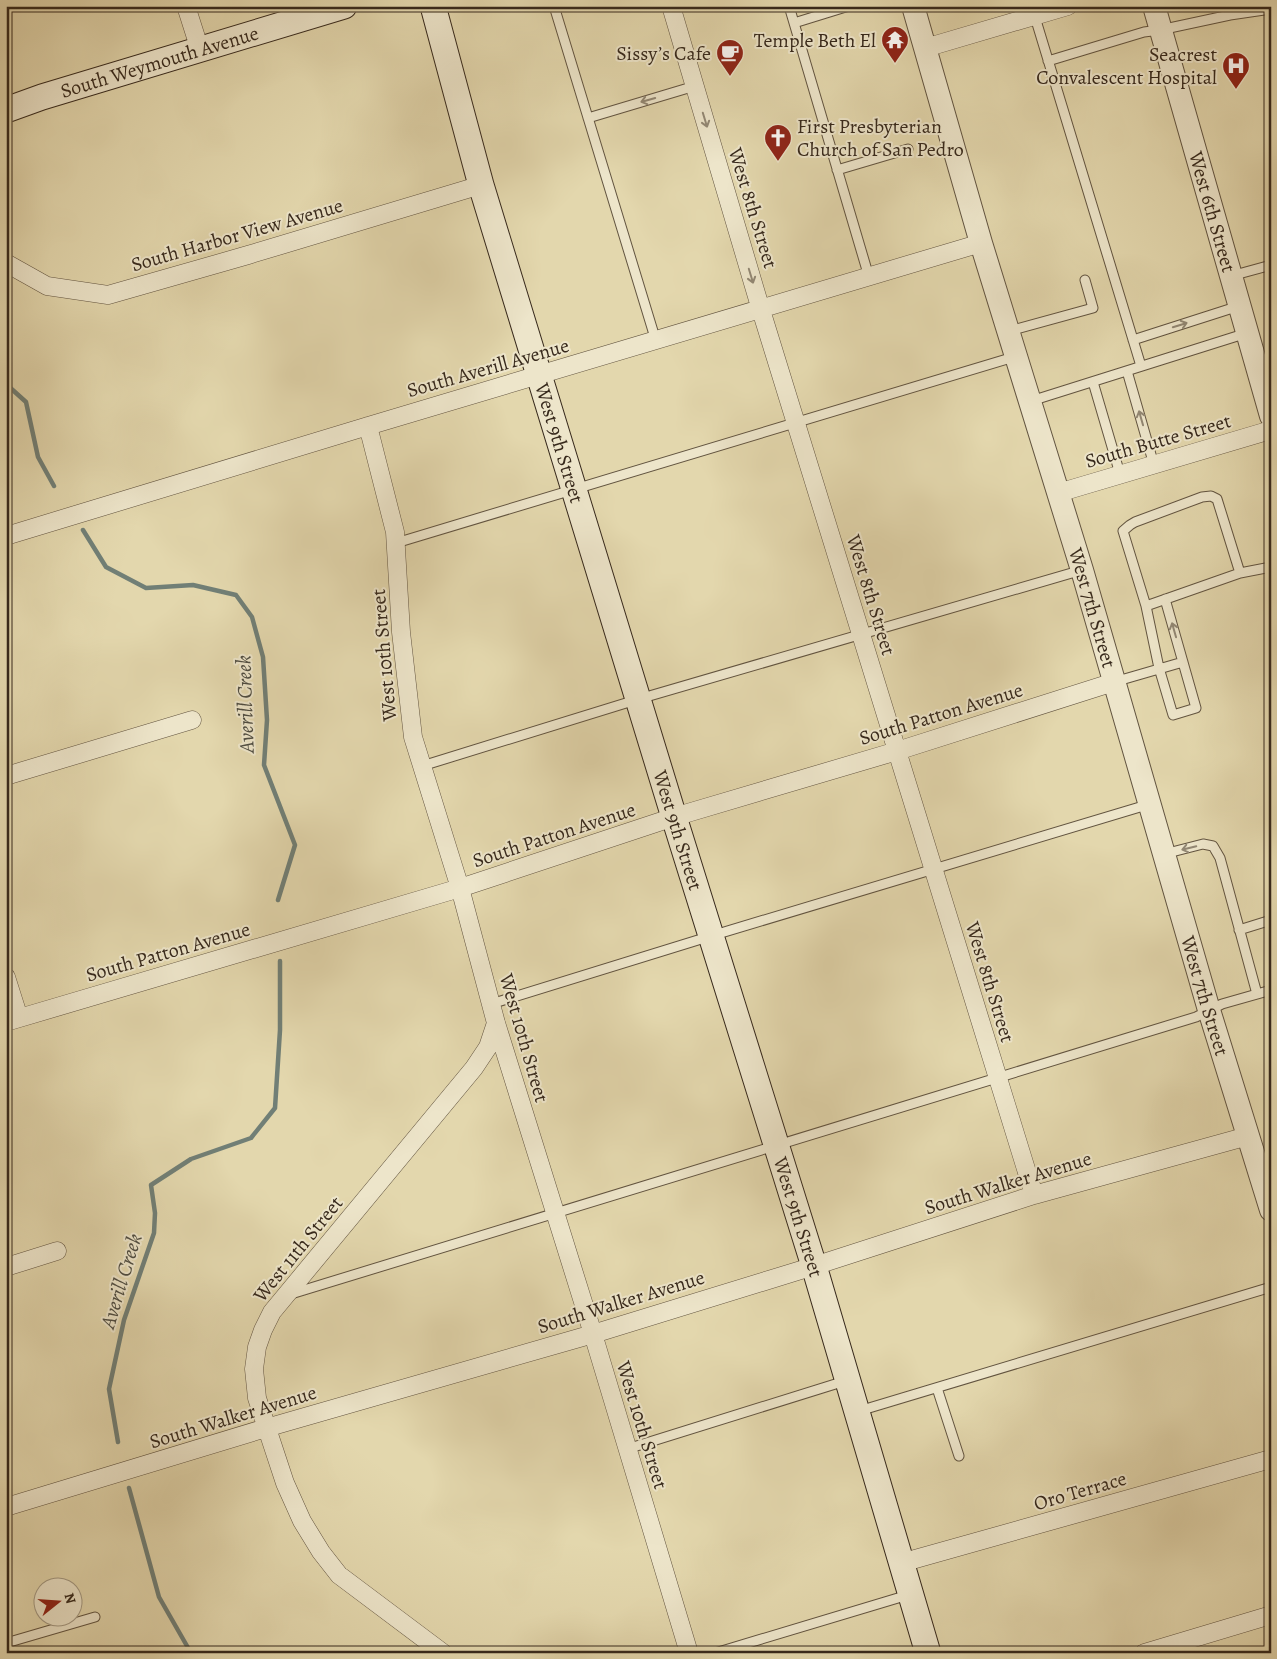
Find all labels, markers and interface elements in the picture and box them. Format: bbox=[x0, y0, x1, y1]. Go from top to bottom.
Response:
street label: South Weymouth Avenue bbox=[57, 19, 262, 104]
temple icon: Temple Beth El bbox=[880, 25, 910, 64]
place label: Temple Beth El bbox=[754, 27, 876, 54]
cafe icon: Sissy’s Cafe bbox=[715, 38, 745, 77]
place label: Sissy’s Cafe bbox=[616, 40, 711, 67]
place label: Seacrest Convalescent Hospital bbox=[1036, 41, 1217, 91]
hospital icon: Seacrest Convalescent Hospital bbox=[1221, 51, 1251, 90]
one-way arrow bbox=[640, 95, 656, 105]
one-way arrow bbox=[700, 112, 710, 128]
place label: First Presbyterian Church of San Pedro bbox=[797, 113, 964, 163]
church icon: First Presbyterian Church of San Pedro bbox=[763, 123, 793, 162]
street label: West 8th Street bbox=[722, 143, 784, 272]
street label: West 6th Street bbox=[1182, 147, 1243, 276]
street label: South Harbor View Avenue bbox=[128, 192, 346, 278]
one-way arrow bbox=[747, 268, 757, 284]
one-way arrow bbox=[1171, 320, 1187, 330]
street label: South Averill Avenue bbox=[404, 332, 572, 404]
street label: West 9th Street bbox=[528, 379, 591, 507]
street label: South Butte Street bbox=[1082, 407, 1234, 475]
one-way arrow bbox=[1135, 410, 1145, 426]
street label: West 8th Street bbox=[840, 530, 902, 659]
street label: West 7th Street bbox=[1062, 543, 1123, 671]
street label: West 10th Street bbox=[365, 587, 403, 723]
one-way arrow bbox=[1169, 623, 1178, 639]
water label: Averill Creek bbox=[229, 655, 261, 754]
street label: South Patton Avenue bbox=[856, 676, 1026, 752]
street label: West 9th Street bbox=[647, 766, 710, 894]
street label: South Patton Avenue bbox=[469, 796, 639, 874]
one-way arrow bbox=[1181, 844, 1197, 853]
street label: South Patton Avenue bbox=[83, 916, 253, 988]
street label: West 8th Street bbox=[959, 917, 1021, 1046]
street label: West 7th Street bbox=[1175, 932, 1236, 1059]
street label: West 10th Street bbox=[492, 970, 555, 1106]
street label: South Walker Avenue bbox=[921, 1145, 1095, 1221]
street label: West 9th Street bbox=[767, 1153, 830, 1280]
street label: West 11th Street bbox=[246, 1190, 349, 1308]
water label: Averill Creek bbox=[93, 1230, 149, 1333]
street label: South Walker Avenue bbox=[534, 1264, 708, 1340]
street label: West 10th Street bbox=[609, 1357, 674, 1493]
street label: South Walker Avenue bbox=[146, 1379, 320, 1455]
street label: Oro Terrace bbox=[1030, 1465, 1130, 1517]
north arrow bbox=[32, 1576, 82, 1626]
text: N bbox=[59, 1591, 81, 1606]

